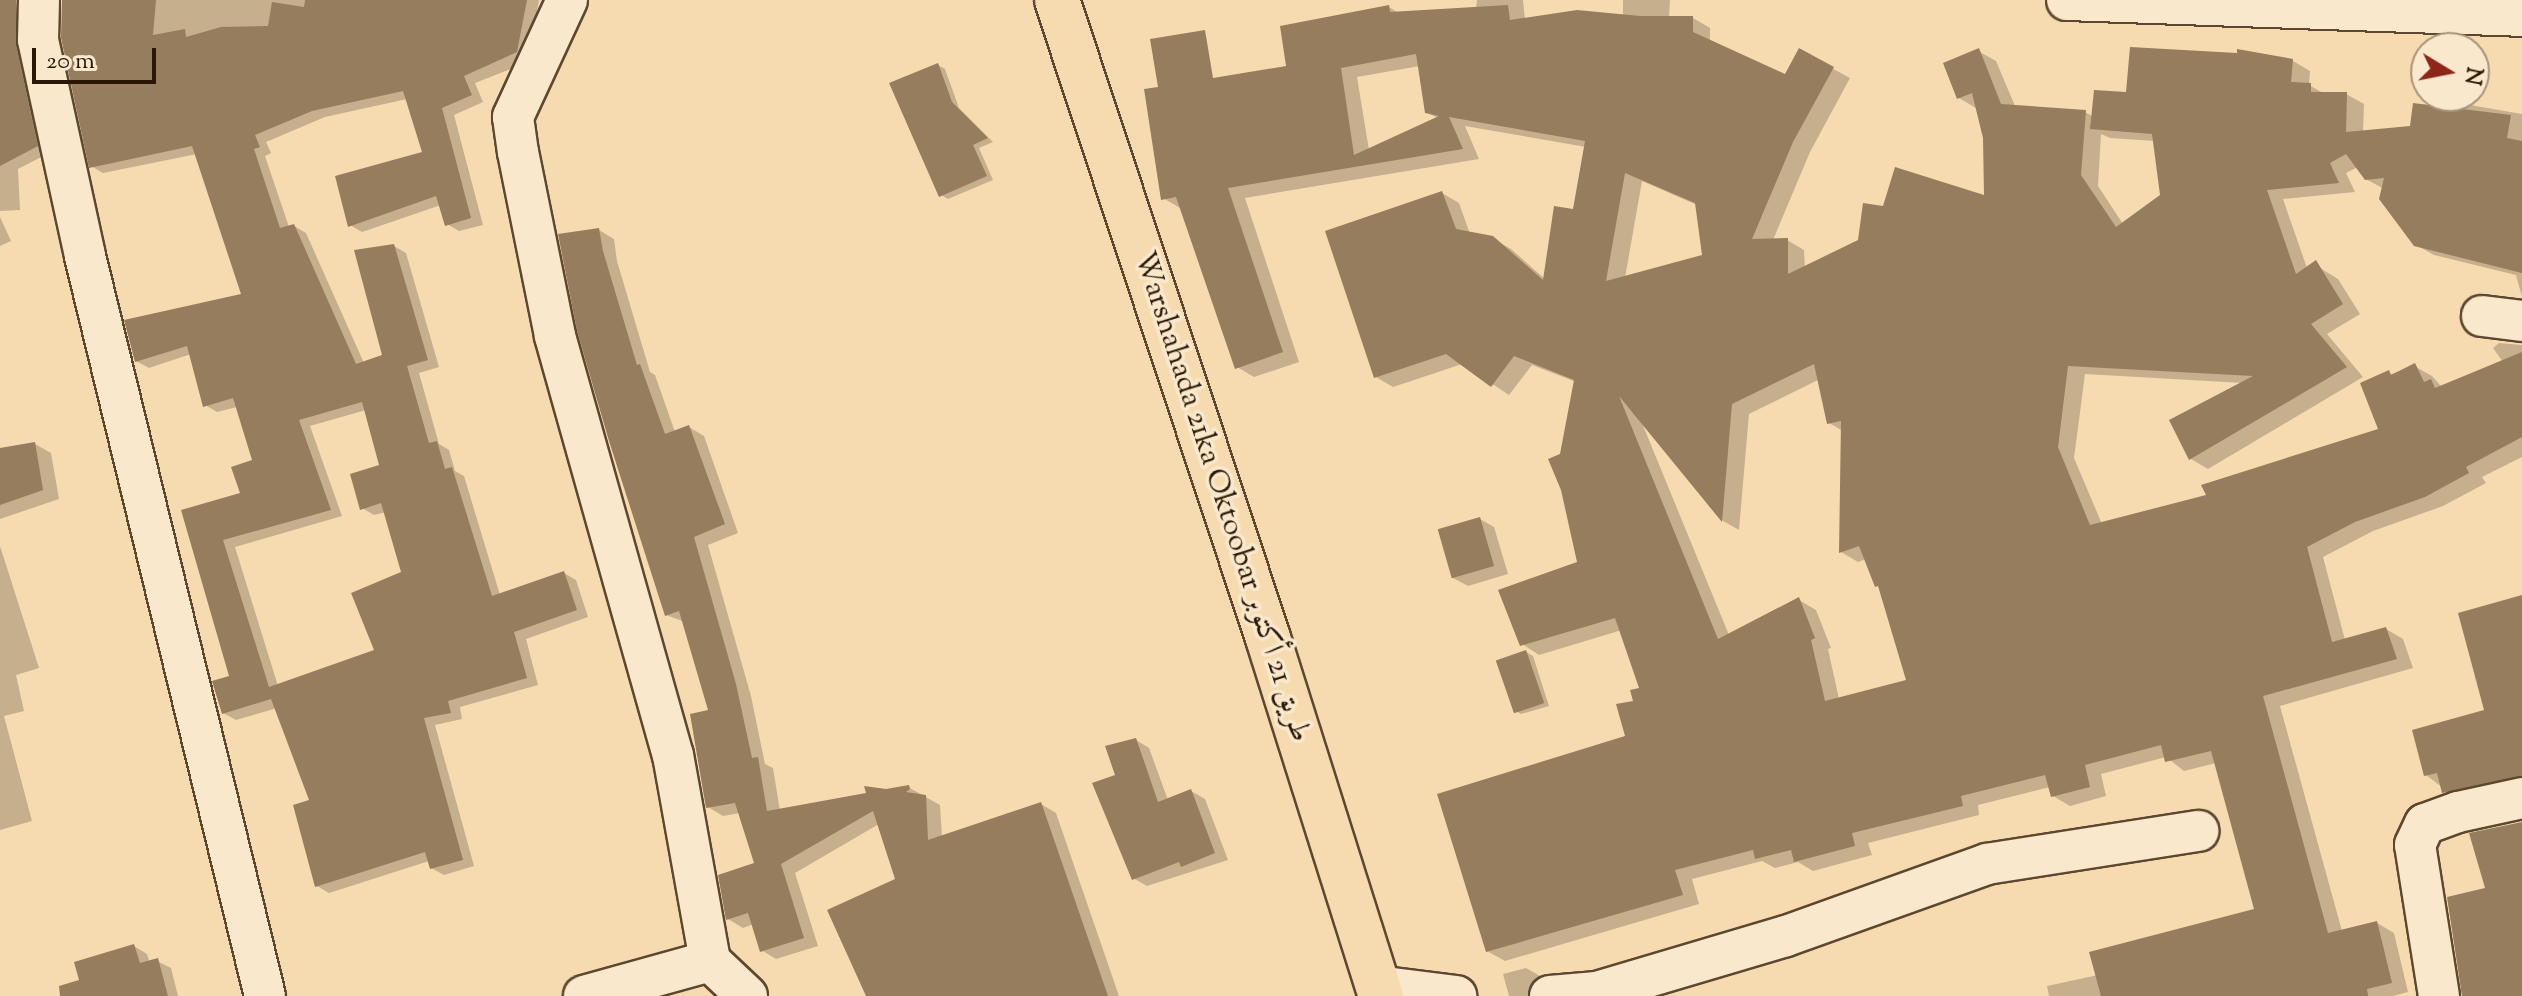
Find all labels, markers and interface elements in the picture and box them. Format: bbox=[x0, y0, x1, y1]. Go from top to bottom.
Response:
scale bar bbox=[36, 32, 160, 82]
north arrow bbox=[2410, 32, 2490, 112]
text: 20 m bbox=[46, 45, 95, 79]
text: N bbox=[2454, 64, 2489, 87]
street label: Warshahada 21ka Oktoobar طريق 21 أكتوبر bbox=[1125, 247, 1317, 747]

